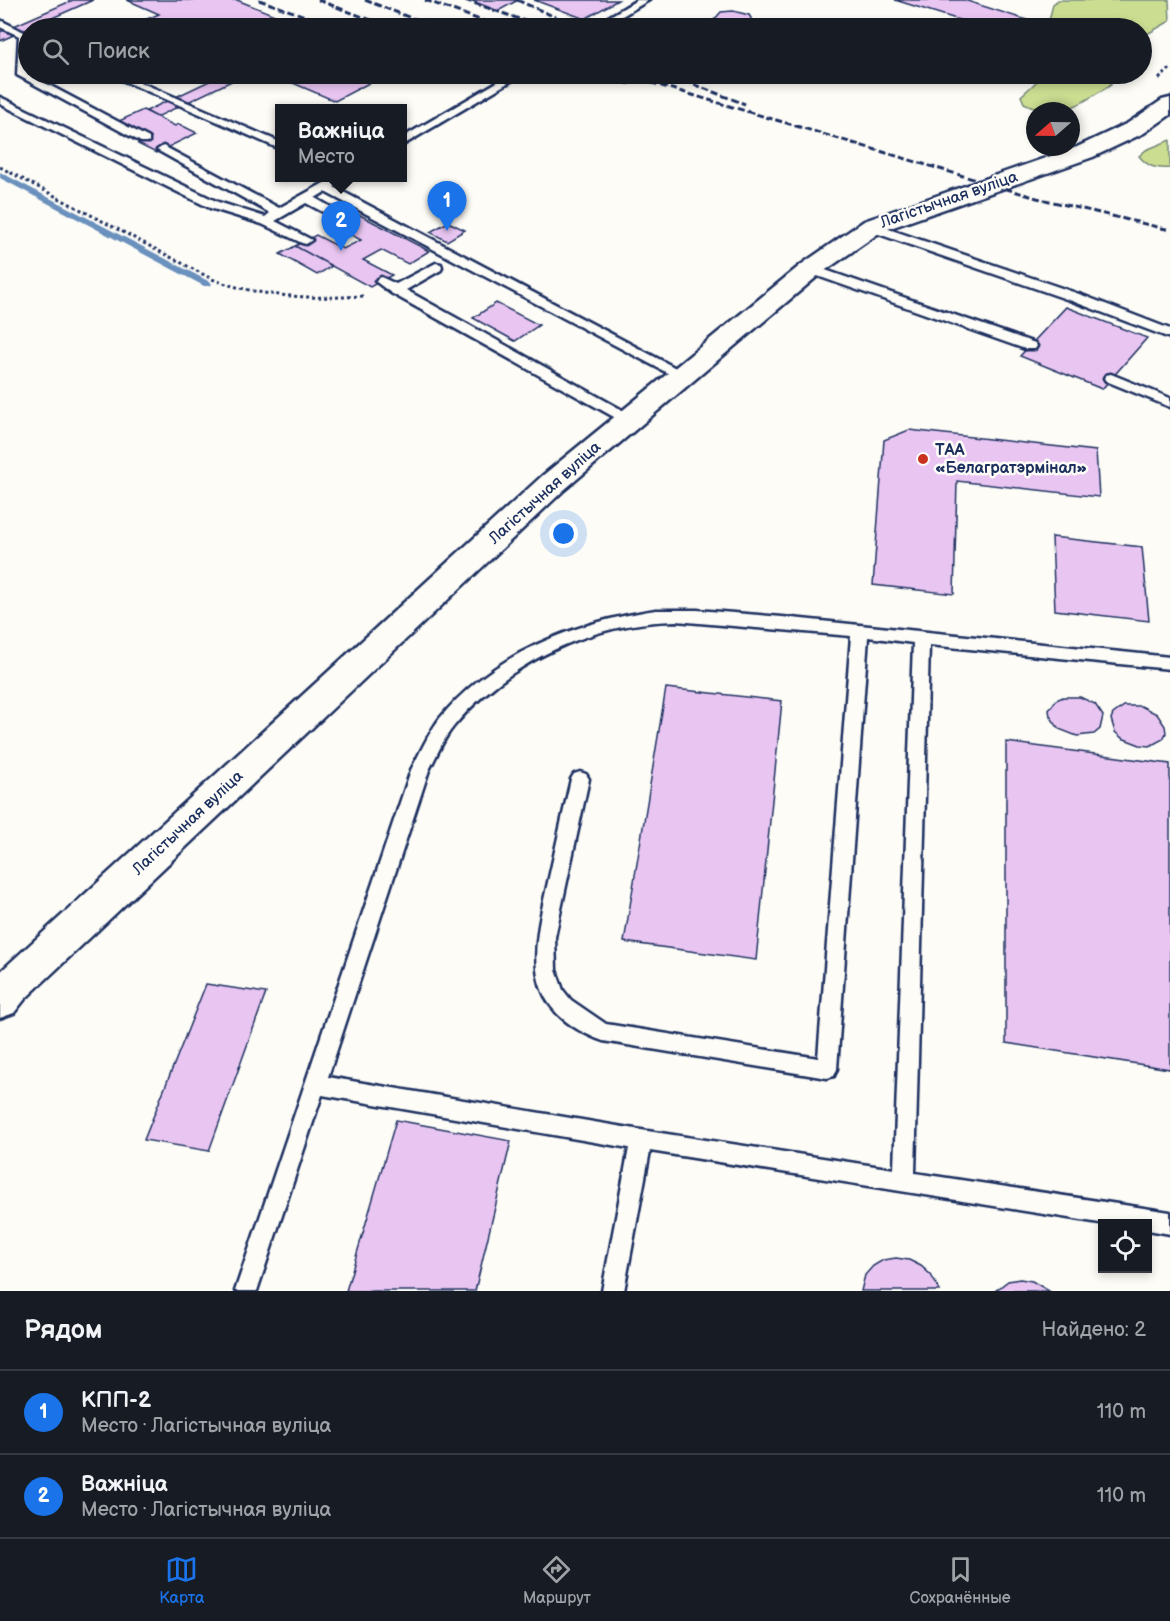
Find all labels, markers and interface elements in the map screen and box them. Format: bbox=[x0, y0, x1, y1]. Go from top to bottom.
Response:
search box bbox=[18, 18, 1152, 84]
icon: search bbox=[39, 35, 72, 68]
text: Поиск bbox=[87, 38, 150, 65]
north arrow bbox=[1026, 102, 1080, 156]
popup bbox=[275, 104, 407, 182]
text: Важніца bbox=[298, 118, 384, 145]
text: Место bbox=[298, 145, 355, 169]
street label: Лагістычная вуліца bbox=[877, 167, 1021, 233]
pin: 1 bbox=[428, 182, 466, 231]
pin: 2 bbox=[322, 202, 360, 251]
street label: Лагістычная вуліца bbox=[484, 437, 605, 549]
place label: ТАА «Белагратэрмінал» bbox=[935, 441, 1087, 478]
marker: ТАА «Белагратэрмінал» bbox=[916, 452, 930, 466]
your location bbox=[549, 519, 578, 548]
street label: Лагістычная вуліца bbox=[128, 766, 248, 880]
map controls bbox=[1098, 1219, 1152, 1273]
button: locate bbox=[1098, 1219, 1152, 1273]
text: Рядом bbox=[24, 1315, 102, 1346]
text: Найдено: 2 bbox=[1042, 1318, 1146, 1342]
text: КПП-2 bbox=[81, 1387, 151, 1414]
text: 1 bbox=[39, 1400, 48, 1424]
text: 110 m bbox=[1097, 1400, 1146, 1424]
text: Место · Лагістычная вуліца bbox=[81, 1414, 331, 1438]
text: Важніца bbox=[81, 1471, 168, 1498]
text: 2 bbox=[38, 1484, 49, 1508]
text: 110 m bbox=[1097, 1484, 1146, 1508]
text: Место · Лагістычная вуліца bbox=[81, 1498, 331, 1522]
tab: Карта bbox=[159, 1553, 204, 1608]
tab: Маршрут bbox=[523, 1553, 591, 1608]
tab: Сохранённые bbox=[910, 1553, 1011, 1608]

